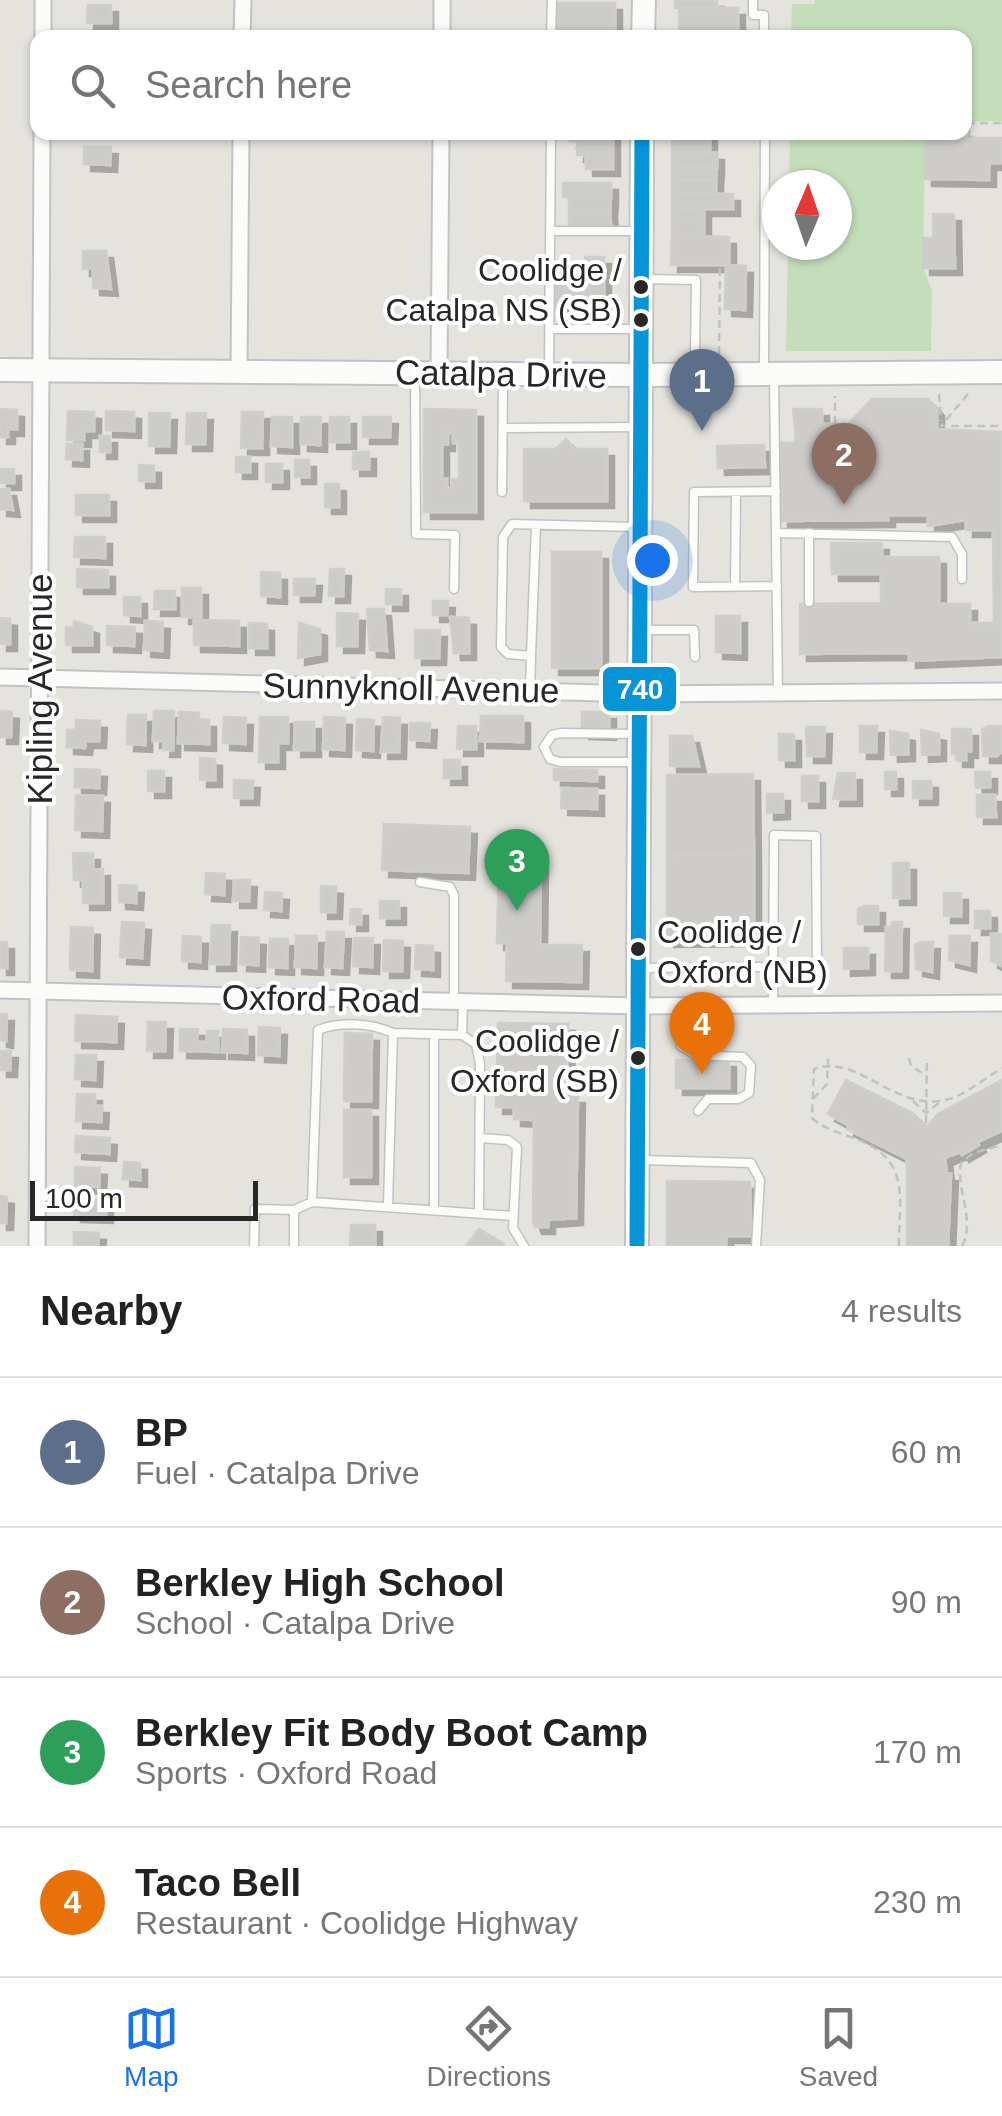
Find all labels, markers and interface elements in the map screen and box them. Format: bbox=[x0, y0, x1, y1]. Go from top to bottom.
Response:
search box bbox=[30, 30, 972, 140]
icon: search bbox=[65, 58, 120, 113]
text: Search here bbox=[145, 64, 352, 106]
north arrow bbox=[762, 170, 852, 260]
place label: Coolidge / Catalpa NS (SB) bbox=[385, 252, 622, 328]
marker: Coolidge / Catalpa NS (SB) bbox=[631, 277, 651, 297]
unlabelled marker bbox=[631, 310, 651, 330]
pin: 1 bbox=[670, 348, 734, 431]
street label: Catalpa Drive bbox=[395, 352, 607, 395]
pin: 2 bbox=[812, 422, 876, 505]
your location bbox=[627, 535, 678, 586]
street label: Kipling Avenue bbox=[20, 574, 59, 804]
street label: Sunnyknoll Avenue bbox=[262, 665, 560, 710]
line badge: 740 bbox=[601, 665, 678, 713]
text: 740 bbox=[617, 674, 663, 705]
pin: 3 bbox=[484, 828, 550, 911]
place label: Coolidge / Oxford (NB) bbox=[657, 914, 828, 990]
marker: Coolidge / Oxford (NB) bbox=[628, 939, 648, 959]
street label: Oxford Road bbox=[221, 977, 421, 1020]
pin: 4 bbox=[670, 992, 734, 1074]
place label: Coolidge / Oxford (SB) bbox=[450, 1023, 619, 1099]
marker: Coolidge / Oxford (SB) bbox=[628, 1048, 648, 1068]
scale bar bbox=[30, 1176, 258, 1220]
text: 100 m bbox=[45, 1183, 123, 1214]
text: Nearby bbox=[40, 1287, 182, 1334]
text: 4 results bbox=[841, 1293, 962, 1329]
text: BP bbox=[135, 1412, 188, 1454]
text: 1 bbox=[64, 1434, 81, 1470]
text: 60 m bbox=[891, 1434, 962, 1470]
text: Fuel · Catalpa Drive bbox=[135, 1455, 420, 1491]
text: Berkley High School bbox=[135, 1562, 505, 1604]
text: 2 bbox=[64, 1584, 81, 1620]
text: 90 m bbox=[891, 1584, 962, 1620]
text: School · Catalpa Drive bbox=[135, 1605, 455, 1641]
text: Berkley Fit Body Boot Camp bbox=[135, 1712, 648, 1754]
text: 3 bbox=[64, 1734, 81, 1770]
text: 170 m bbox=[873, 1734, 962, 1770]
text: Sports · Oxford Road bbox=[135, 1755, 437, 1791]
text: Taco Bell bbox=[135, 1862, 301, 1904]
text: 4 bbox=[64, 1884, 81, 1920]
text: 230 m bbox=[873, 1884, 962, 1920]
text: Restaurant · Coolidge Highway bbox=[135, 1905, 578, 1941]
tab: Map bbox=[124, 2001, 179, 2093]
tab: Directions bbox=[427, 2001, 551, 2093]
tab: Saved bbox=[799, 2001, 878, 2093]

